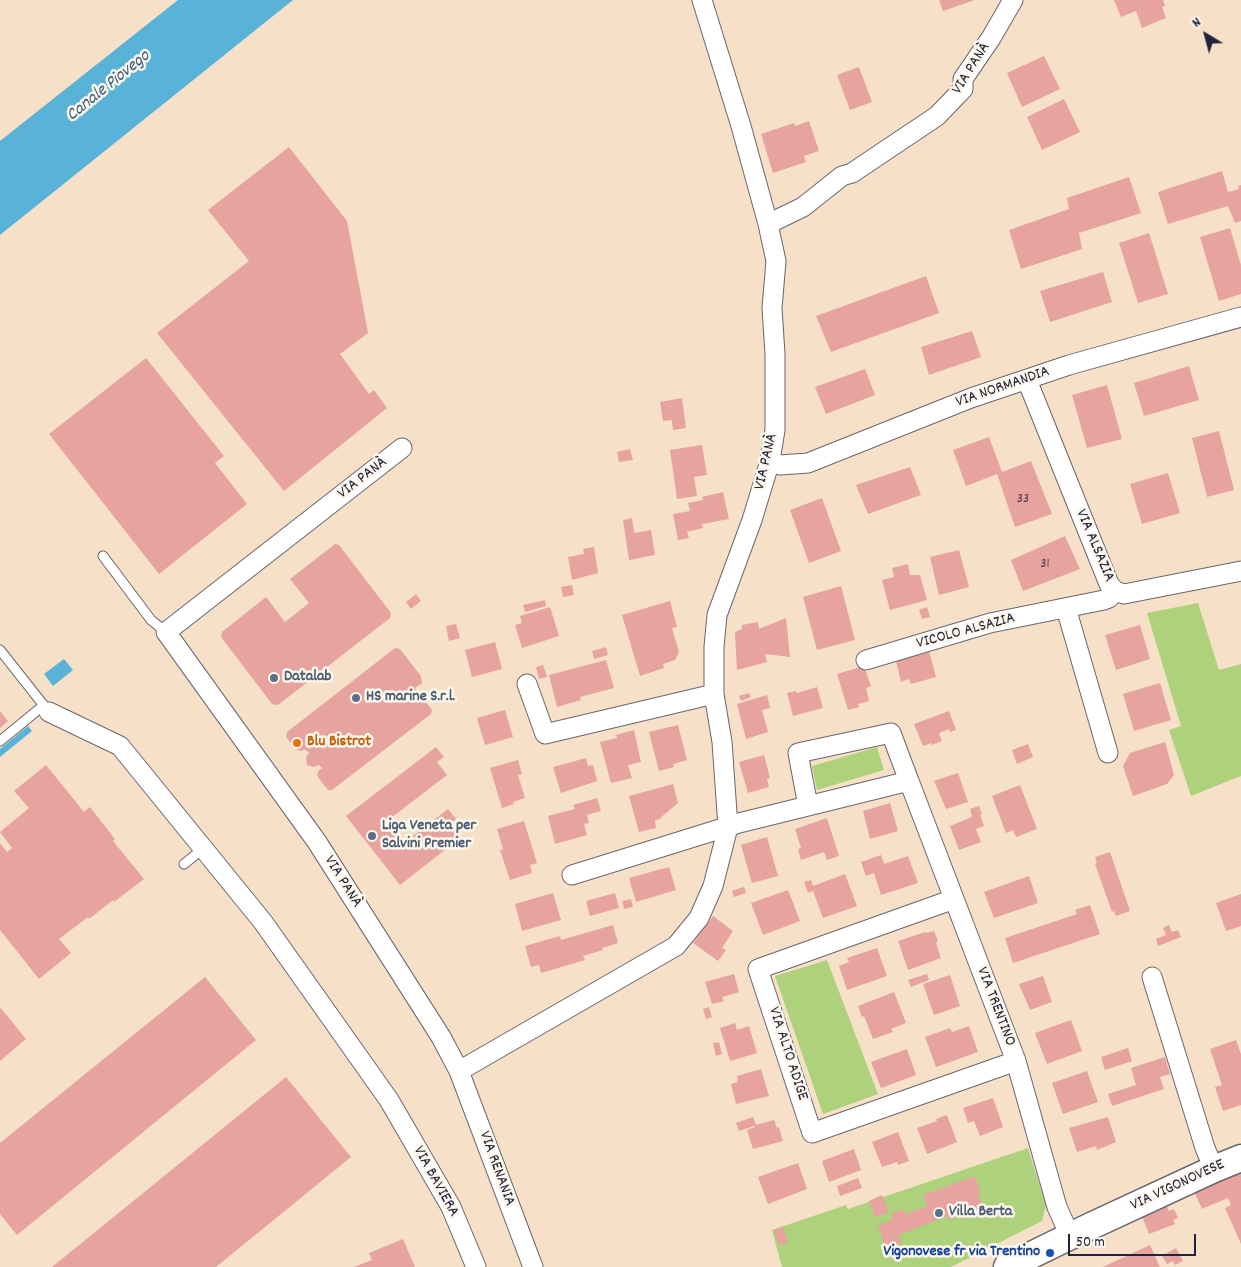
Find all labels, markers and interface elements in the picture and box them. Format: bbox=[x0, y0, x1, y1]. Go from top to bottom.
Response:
north arrow bbox=[1181, 10, 1231, 60]
text: N bbox=[1188, 13, 1206, 33]
street label: VIA PANÀ bbox=[949, 40, 995, 98]
water label: Canale Piovego bbox=[63, 47, 155, 127]
street label: VIA NORMANDIA bbox=[954, 363, 1052, 413]
street label: VIA PANÀ bbox=[751, 432, 783, 492]
street label: VIA PANÀ bbox=[335, 454, 391, 504]
house number: 33 bbox=[1017, 492, 1029, 508]
street label: VIA ALSAZIA bbox=[1070, 507, 1118, 585]
house number: 31 bbox=[1040, 557, 1050, 573]
street label: VICOLO ALSAZIA bbox=[915, 610, 1017, 654]
place label: Datalab bbox=[284, 668, 331, 688]
marker: Datalab bbox=[268, 672, 280, 684]
place label: HS marine S.r.l. bbox=[366, 688, 455, 708]
marker: HS marine S.r.l. bbox=[350, 692, 362, 704]
place label: Blu Bistrot bbox=[307, 733, 371, 753]
marker: Blu Bistrot bbox=[291, 737, 303, 749]
place label: Liga Veneta per Salvini Premier bbox=[382, 817, 476, 855]
marker: Liga Veneta per Salvini Premier bbox=[366, 830, 378, 842]
street label: VIA PANÀ bbox=[319, 853, 365, 911]
street label: VIA TRENTINO bbox=[971, 965, 1019, 1049]
street label: VIA ALTO ADIGE bbox=[763, 1005, 811, 1103]
street label: VIA RENANIA bbox=[474, 1129, 518, 1209]
street label: VIA BAVIERA bbox=[408, 1143, 462, 1221]
street label: VIA VIGONOVESE bbox=[1128, 1156, 1228, 1216]
place label: Villa Berta bbox=[949, 1203, 1012, 1223]
marker: Villa Berta bbox=[933, 1207, 945, 1219]
scale bar bbox=[1071, 1224, 1198, 1256]
text: 50 m bbox=[1076, 1232, 1105, 1254]
place label: Vigonovese fr via Trentino bbox=[883, 1243, 1040, 1263]
marker: Vigonovese fr via Trentino bbox=[1044, 1247, 1056, 1259]

